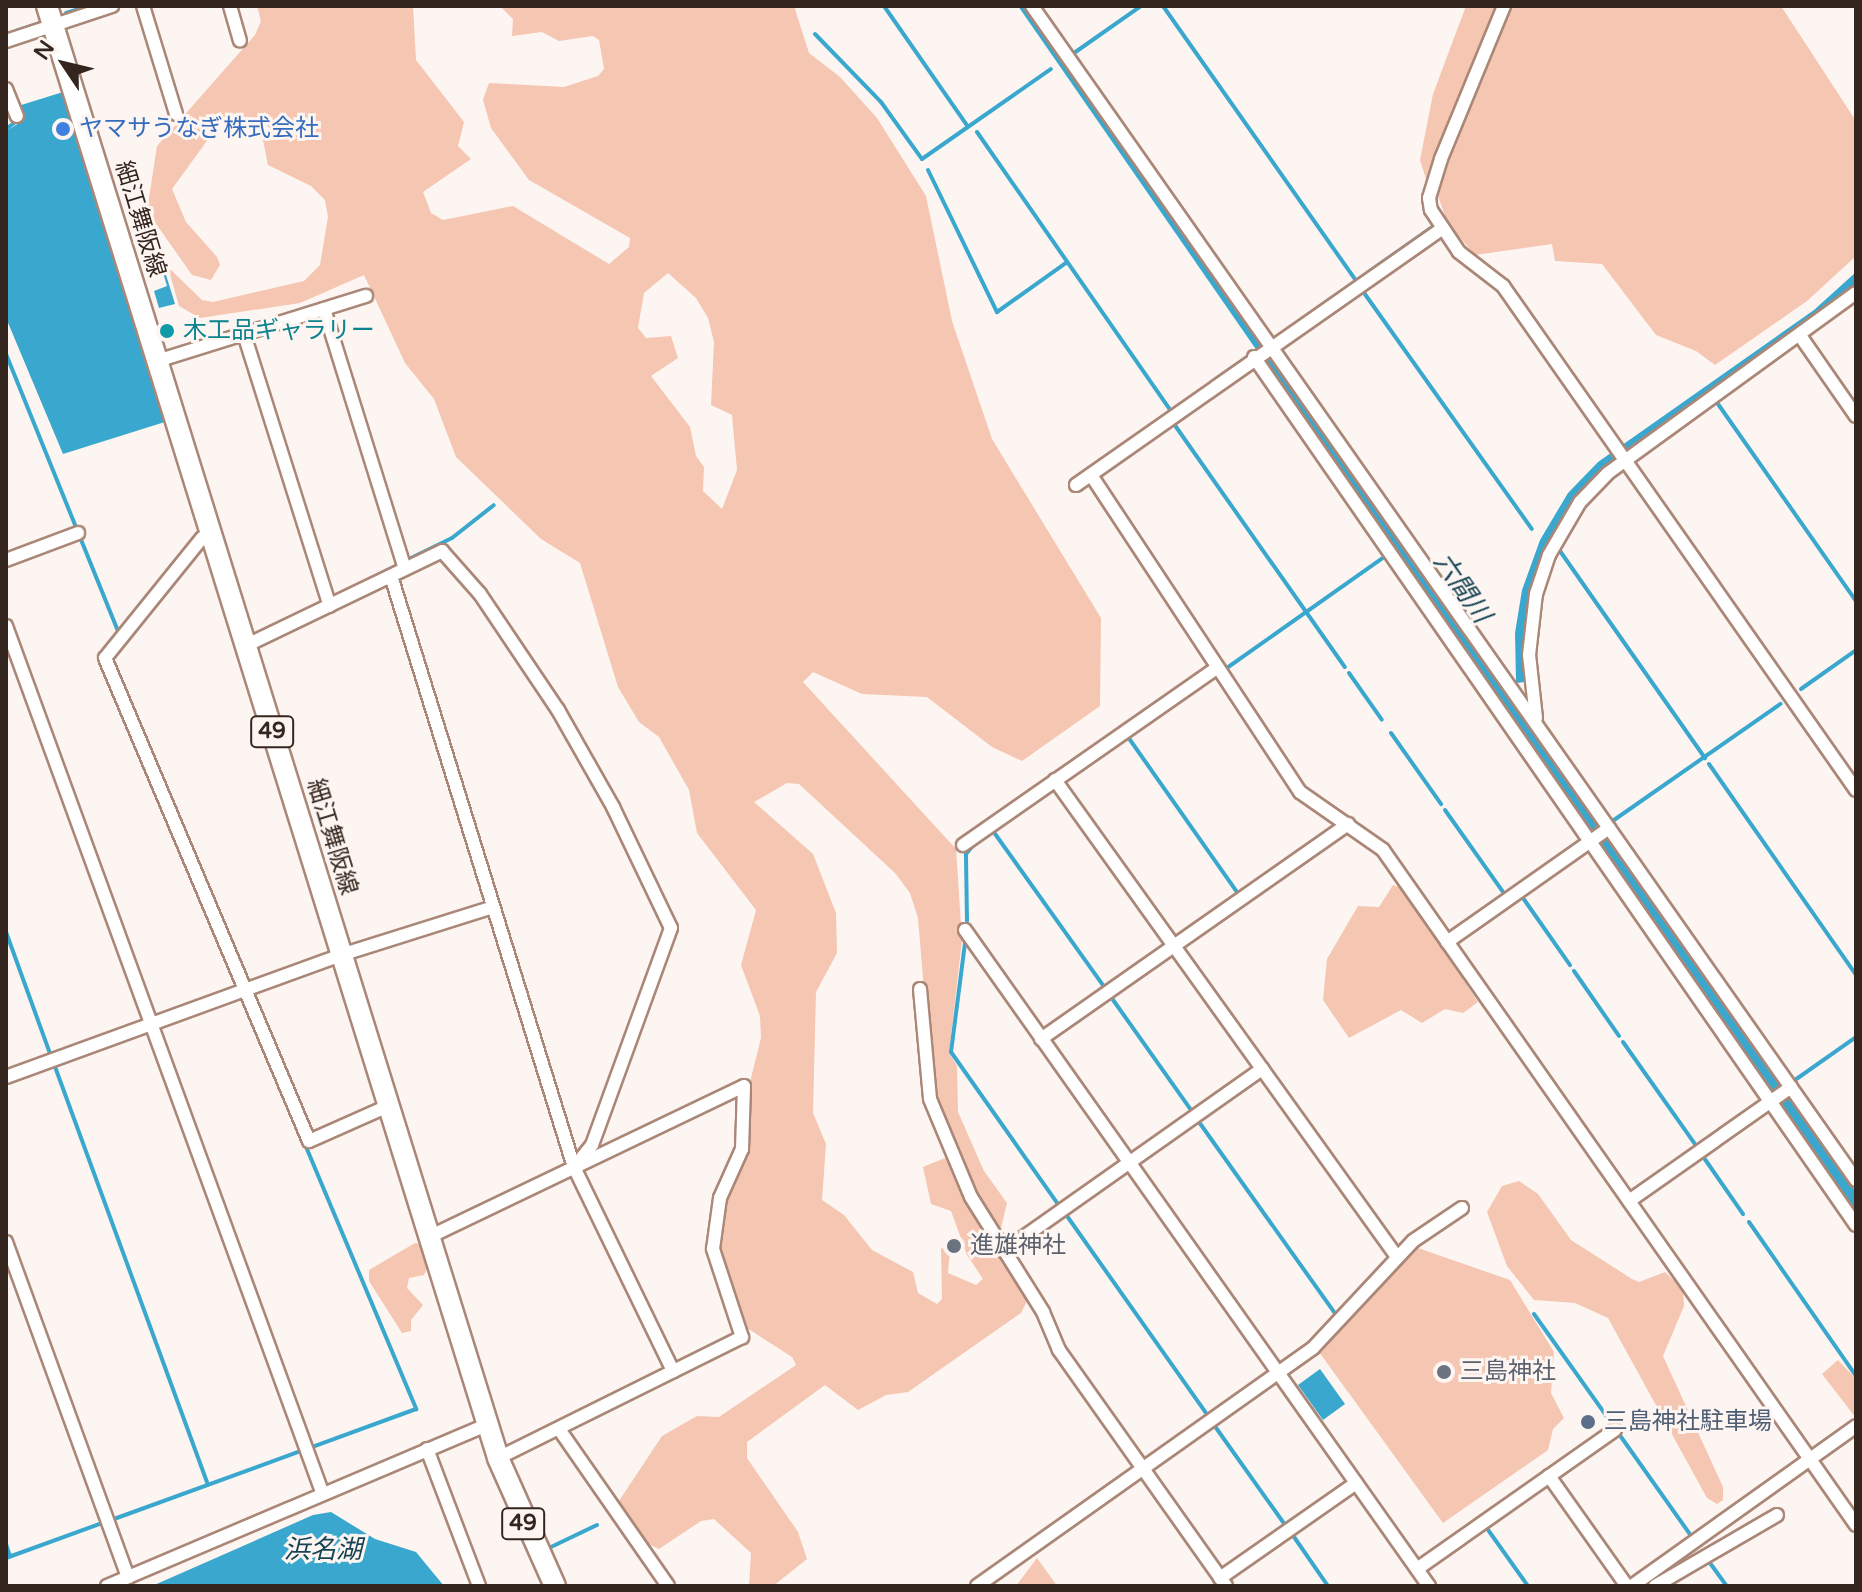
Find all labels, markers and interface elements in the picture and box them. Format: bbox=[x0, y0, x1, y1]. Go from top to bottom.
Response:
north arrow bbox=[24, 24, 104, 104]
text: N bbox=[29, 36, 60, 65]
place label: ヤマサうなぎ株式会社 bbox=[79, 115, 319, 143]
marker: ヤマサうなぎ株式会社 bbox=[54, 120, 72, 138]
street label: 細江舞阪線 bbox=[109, 157, 171, 281]
place label: 木工品ギャラリー bbox=[183, 317, 375, 345]
marker: 木工品ギャラリー bbox=[158, 322, 176, 340]
water label: 六間川 bbox=[1427, 547, 1497, 629]
road number: 49 bbox=[250, 714, 294, 750]
street label: 細江舞阪線 bbox=[301, 775, 363, 899]
place label: 進雄神社 bbox=[970, 1232, 1066, 1260]
marker: 進雄神社 bbox=[945, 1237, 963, 1255]
place label: 三島神社 bbox=[1460, 1358, 1556, 1386]
marker: 三島神社 bbox=[1435, 1363, 1453, 1381]
place label: 三島神社駐車場 bbox=[1604, 1408, 1772, 1436]
marker: 三島神社駐車場 bbox=[1579, 1413, 1597, 1431]
road number: 49 bbox=[501, 1506, 545, 1542]
water label: 浜名湖 bbox=[284, 1534, 362, 1566]

